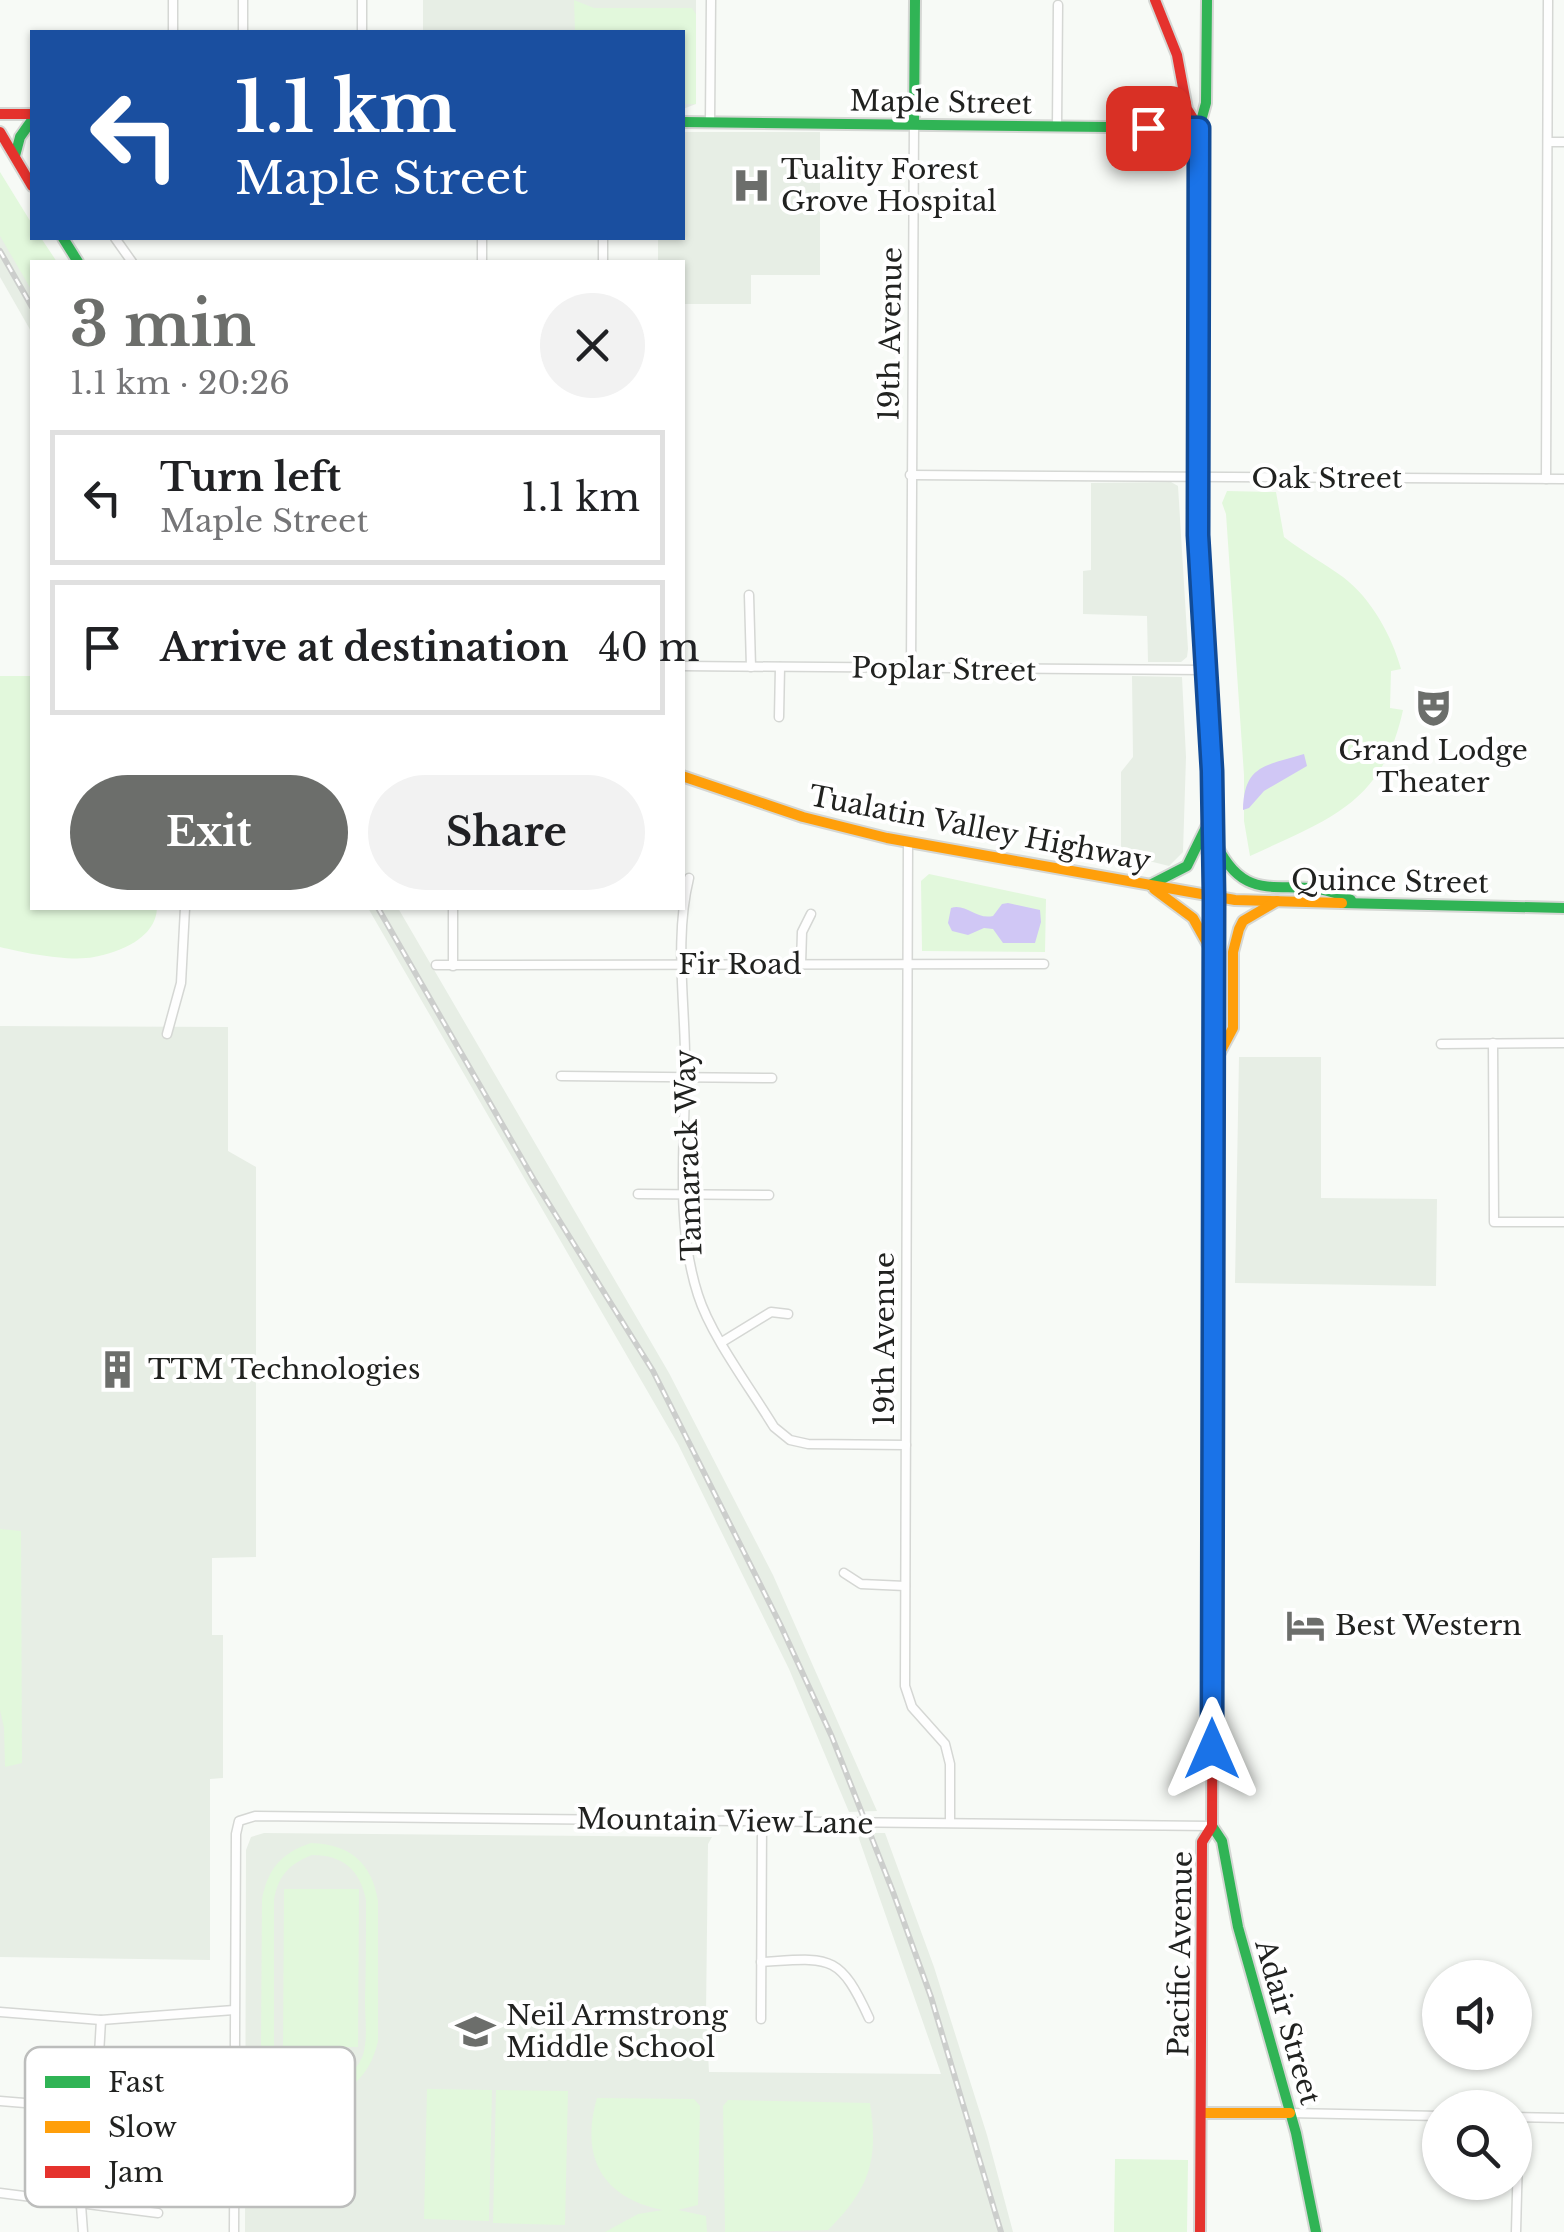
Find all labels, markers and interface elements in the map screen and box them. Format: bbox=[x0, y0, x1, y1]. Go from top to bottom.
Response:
text: 1.1 km bbox=[235, 64, 457, 151]
icon: left bbox=[70, 70, 200, 200]
street label: Maple Street bbox=[849, 83, 1033, 122]
pin bbox=[1106, 86, 1191, 171]
icon: arrive bbox=[1121, 101, 1176, 156]
text: Maple Street bbox=[235, 150, 528, 206]
place label: Tuality Forest Grove Hospital bbox=[781, 152, 997, 219]
hospital icon: Tuality Forest Grove Hospital bbox=[730, 164, 772, 206]
street label: 19th Avenue bbox=[871, 247, 910, 421]
text: 3 min bbox=[70, 288, 256, 362]
button: close bbox=[540, 293, 645, 398]
text: 1.1 km · 20:26 bbox=[70, 363, 290, 403]
text: Turn left bbox=[160, 454, 341, 501]
street label: Oak Street bbox=[1252, 461, 1403, 496]
icon: left bbox=[75, 470, 130, 525]
text: 1.1 km bbox=[521, 474, 640, 521]
text: Maple Street bbox=[160, 501, 369, 541]
icon: arrive bbox=[75, 620, 130, 675]
text: Arrive at destination bbox=[160, 624, 569, 671]
text: 40 m bbox=[599, 624, 700, 671]
street label: Poplar Street bbox=[851, 650, 1037, 689]
theatre icon: Grand Lodge Theater bbox=[1412, 687, 1454, 729]
place label: Grand Lodge Theater bbox=[1338, 733, 1528, 800]
button: Exit bbox=[70, 775, 348, 890]
button: Share bbox=[368, 775, 645, 890]
street label: Tualatin Valley Highway bbox=[806, 778, 1154, 879]
street label: Quince Street bbox=[1291, 862, 1489, 901]
street label: Fir Road bbox=[678, 947, 802, 982]
street label: Tamarack Way bbox=[667, 1049, 710, 1261]
street label: 19th Avenue bbox=[867, 1252, 902, 1426]
building icon: TTM Technologies bbox=[97, 1348, 139, 1390]
place label: TTM Technologies bbox=[148, 1352, 421, 1387]
hotel icon: Best Western bbox=[1284, 1604, 1326, 1646]
place label: Best Western bbox=[1335, 1608, 1522, 1643]
position arrow bbox=[1160, 1697, 1264, 1801]
street label: Mountain View Lane bbox=[576, 1801, 874, 1842]
street label: Pacific Avenue bbox=[1161, 1851, 1200, 2057]
street label: Adair Street bbox=[1247, 1935, 1328, 2109]
map controls bbox=[1422, 1960, 1532, 2200]
button: sound bbox=[1422, 1960, 1532, 2070]
place label: Neil Armstrong Middle School bbox=[506, 1998, 729, 2065]
school or university icon: Neil Armstrong Middle School bbox=[455, 2010, 497, 2052]
legend bbox=[25, 2047, 355, 2207]
text: Fast bbox=[108, 2065, 165, 2100]
button: search bbox=[1422, 2090, 1532, 2200]
text: Slow bbox=[108, 2110, 177, 2145]
text: Jam bbox=[104, 2155, 164, 2190]

